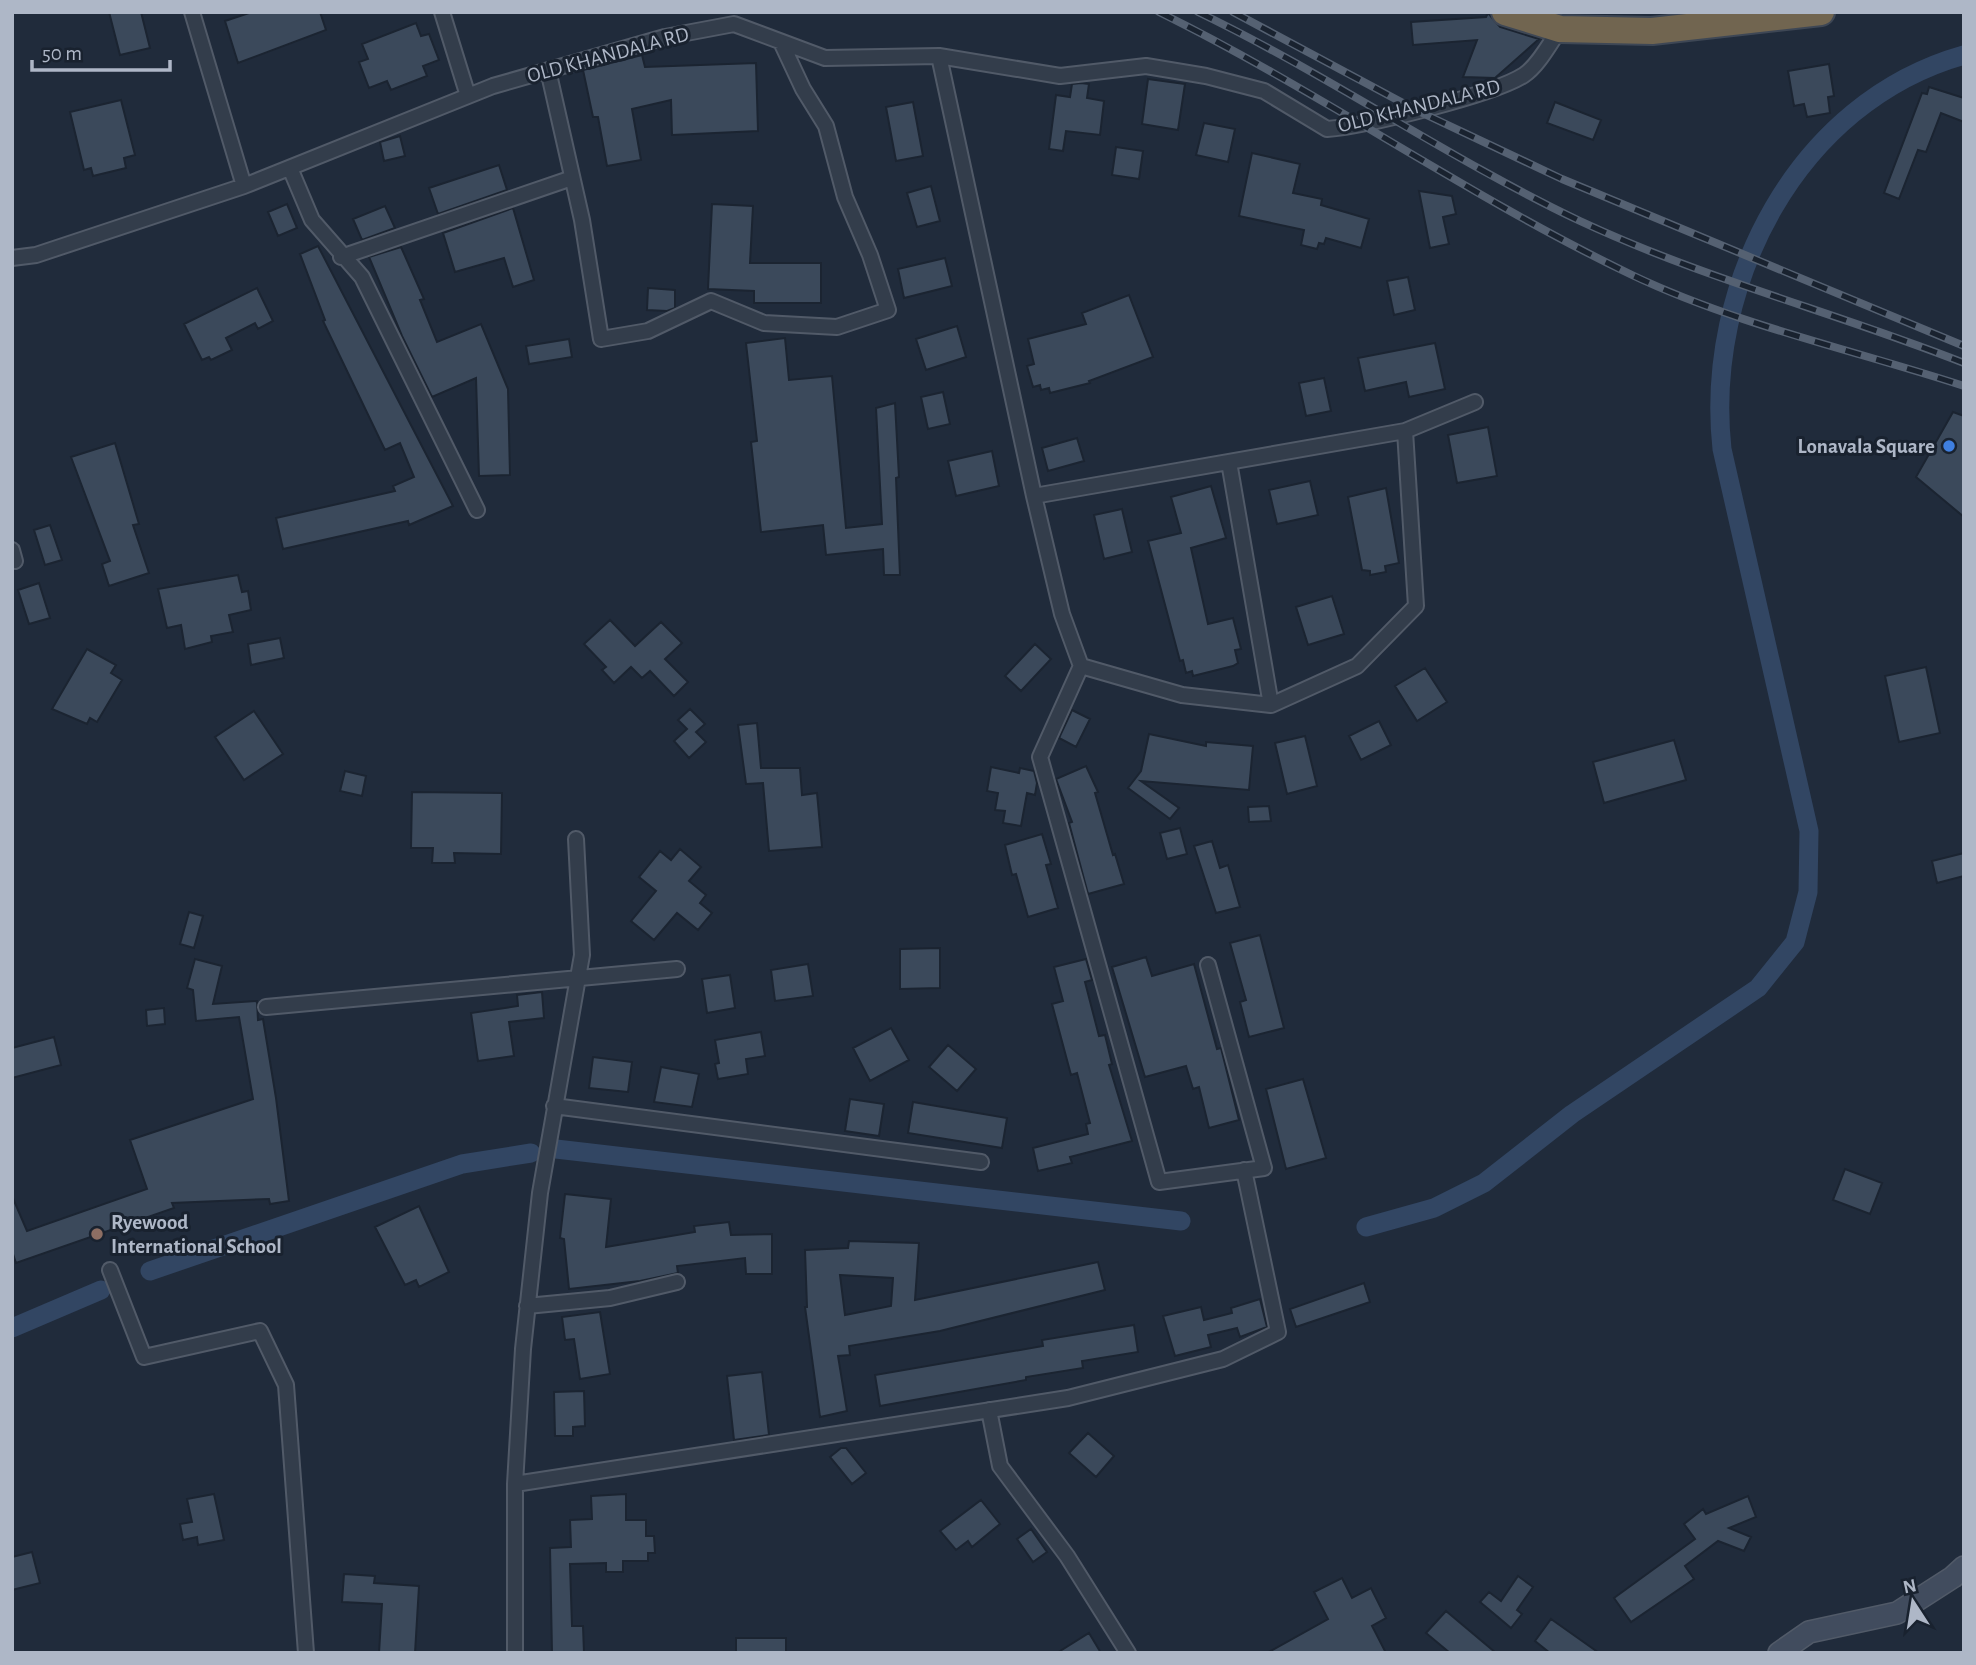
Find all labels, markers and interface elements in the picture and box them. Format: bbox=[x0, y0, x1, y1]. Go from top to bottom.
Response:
street label: OLD KHANDALA RD bbox=[525, 23, 691, 87]
scale bar bbox=[32, 28, 170, 72]
text: 50 m bbox=[42, 43, 82, 64]
street label: OLD KHANDALA RD bbox=[1336, 76, 1502, 136]
place label: Lonavala Square bbox=[1798, 436, 1935, 457]
marker: Lonavala Square bbox=[1941, 438, 1957, 454]
place label: Ryewood International School bbox=[111, 1212, 282, 1257]
marker: Ryewood International School bbox=[89, 1226, 105, 1242]
north arrow bbox=[1878, 1567, 1948, 1637]
text: N bbox=[1901, 1576, 1918, 1598]

